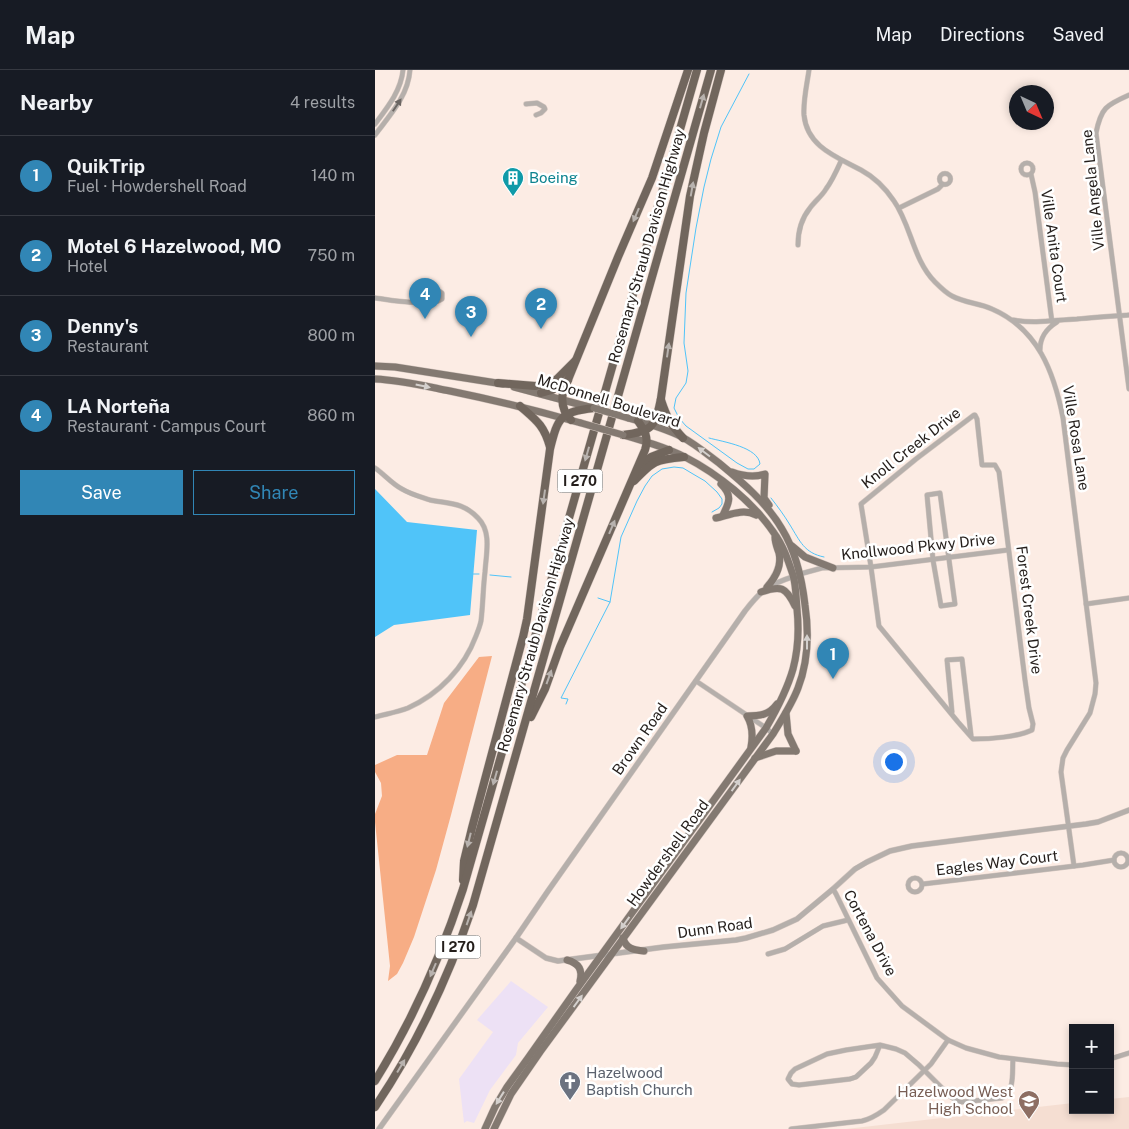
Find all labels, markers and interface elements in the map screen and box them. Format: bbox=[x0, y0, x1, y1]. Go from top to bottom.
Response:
text: Map bbox=[25, 21, 75, 49]
text: Map bbox=[875, 24, 912, 45]
text: Directions bbox=[940, 24, 1025, 45]
text: Saved bbox=[1053, 24, 1104, 45]
north arrow bbox=[1009, 85, 1054, 130]
text: Nearby bbox=[20, 90, 93, 115]
text: 4 results bbox=[290, 93, 355, 112]
one-way arrow bbox=[699, 94, 707, 109]
one-way arrow bbox=[392, 98, 402, 112]
street label: Rosemary Straub Davison Highway bbox=[605, 127, 688, 365]
street label: Ville Angela Lane bbox=[1078, 129, 1107, 251]
text: QuikTrip bbox=[67, 155, 145, 177]
text: 1 bbox=[33, 166, 39, 185]
text: 140 m bbox=[311, 166, 355, 185]
building icon: Boeing bbox=[501, 166, 525, 197]
place label: Boeing bbox=[529, 169, 578, 186]
text: Fuel · Howdershell Road bbox=[67, 177, 247, 196]
one-way arrow bbox=[688, 180, 696, 196]
street label: Ville Anita Court bbox=[1038, 188, 1071, 304]
one-way arrow bbox=[632, 208, 640, 222]
text: Motel 6 Hazelwood, MO bbox=[67, 235, 282, 257]
text: 2 bbox=[31, 246, 41, 265]
text: 750 m bbox=[308, 246, 355, 265]
text: Hotel bbox=[67, 257, 108, 276]
pin: 4 bbox=[409, 278, 441, 319]
pin: 2 bbox=[525, 288, 557, 329]
pin: 3 bbox=[455, 296, 487, 337]
text: Denny's bbox=[67, 315, 138, 337]
text: 3 bbox=[31, 326, 41, 345]
text: 800 m bbox=[308, 326, 355, 345]
text: Restaurant bbox=[67, 337, 149, 356]
one-way arrow bbox=[664, 341, 672, 357]
street label: McDonnell Boulevard bbox=[536, 371, 683, 430]
one-way arrow bbox=[416, 382, 432, 390]
street label: Ville Rosa Lane bbox=[1060, 384, 1093, 492]
text: LA Norteña bbox=[67, 395, 170, 417]
street label: Knoll Creek Drive bbox=[858, 404, 964, 492]
text: 4 bbox=[31, 406, 41, 425]
text: 860 m bbox=[307, 406, 355, 425]
text: Restaurant · Campus Court bbox=[67, 417, 266, 436]
one-way arrow bbox=[583, 446, 591, 461]
one-way arrow bbox=[697, 447, 711, 457]
button: Save bbox=[20, 470, 183, 515]
button: Share bbox=[193, 470, 355, 515]
road number: I 270 bbox=[557, 470, 603, 492]
one-way arrow bbox=[539, 489, 547, 505]
street label: Rosemary Straub Davison Highway bbox=[494, 516, 577, 754]
one-way arrow bbox=[608, 520, 616, 534]
street label: Knollwood Pkwy Drive bbox=[840, 530, 996, 563]
street label: Forest Creek Drive bbox=[1013, 545, 1046, 675]
one-way arrow bbox=[803, 634, 811, 650]
pin: 1 bbox=[817, 638, 849, 679]
one-way arrow bbox=[545, 669, 553, 684]
street label: Brown Road bbox=[609, 700, 671, 778]
your location bbox=[881, 749, 907, 775]
one-way arrow bbox=[491, 771, 499, 786]
one-way arrow bbox=[730, 778, 740, 791]
street label: Howdershell Road bbox=[623, 796, 712, 909]
one-way arrow bbox=[465, 833, 473, 848]
street label: Eagles Way Court bbox=[935, 847, 1059, 878]
street label: Cortena Drive bbox=[841, 887, 900, 979]
one-way arrow bbox=[465, 910, 473, 925]
street label: Dunn Road bbox=[676, 914, 754, 941]
one-way arrow bbox=[620, 916, 630, 929]
road number: I 270 bbox=[436, 936, 481, 959]
one-way arrow bbox=[429, 963, 437, 977]
one-way arrow bbox=[573, 994, 583, 1007]
map controls bbox=[1069, 1024, 1114, 1114]
button: + bbox=[1069, 1024, 1114, 1069]
one-way arrow bbox=[396, 1059, 405, 1072]
place label: Hazelwood Baptish Church bbox=[586, 1064, 693, 1098]
button: − bbox=[1069, 1069, 1114, 1114]
church icon: Hazelwood Baptish Church bbox=[558, 1070, 582, 1101]
place label: Hazelwood West High School bbox=[897, 1083, 1013, 1117]
school or university icon: Hazelwood West High School bbox=[1017, 1089, 1041, 1120]
one-way arrow bbox=[496, 1091, 505, 1104]

